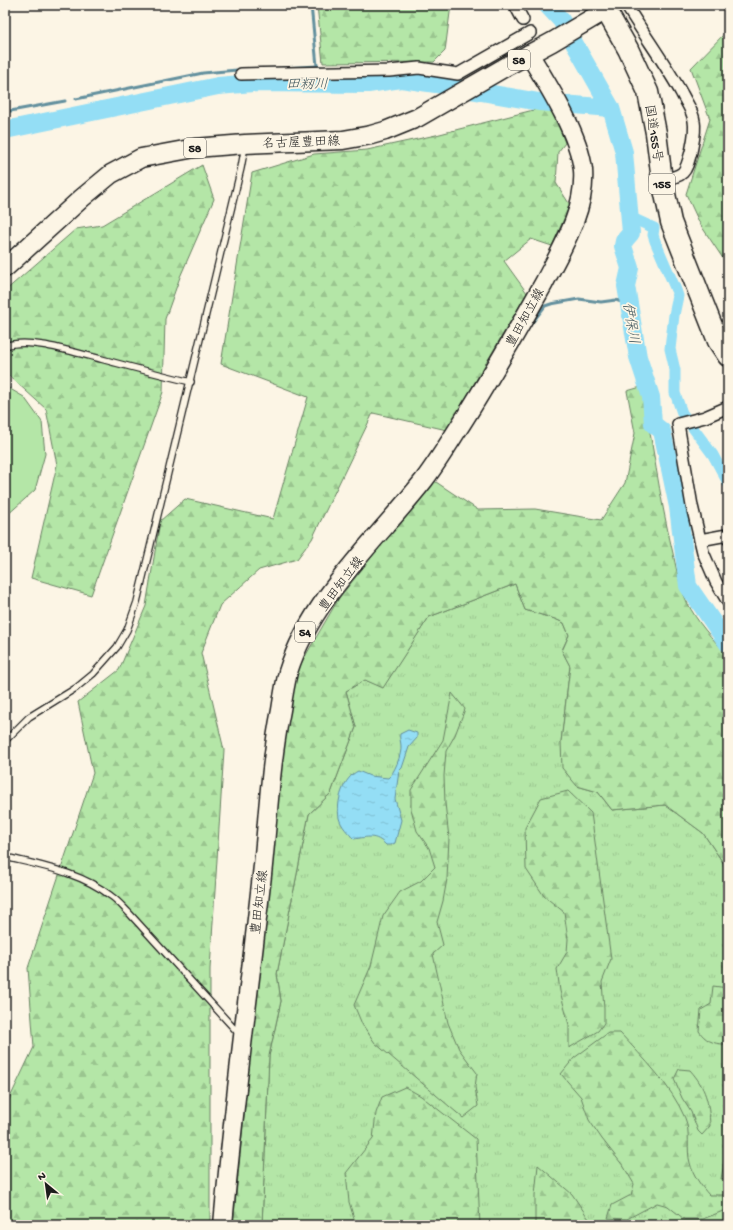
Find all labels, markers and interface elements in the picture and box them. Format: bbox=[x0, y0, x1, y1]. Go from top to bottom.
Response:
road number: 58 bbox=[508, 50, 530, 70]
water label: 田籾川 bbox=[286, 77, 328, 94]
street label: 国道155号 bbox=[641, 103, 665, 163]
street label: 名古屋豊田線 bbox=[262, 134, 341, 152]
road number: 58 bbox=[184, 138, 206, 158]
road number: 155 bbox=[649, 174, 675, 194]
street label: 豊田知立線 bbox=[504, 285, 549, 350]
water label: 伊保川 bbox=[618, 301, 643, 346]
street label: 豊田知立線 bbox=[316, 553, 368, 615]
road number: 54 bbox=[295, 622, 315, 642]
street label: 豊田知立線 bbox=[249, 868, 272, 935]
north arrow bbox=[26, 1164, 66, 1204]
text: N bbox=[36, 1170, 48, 1184]

